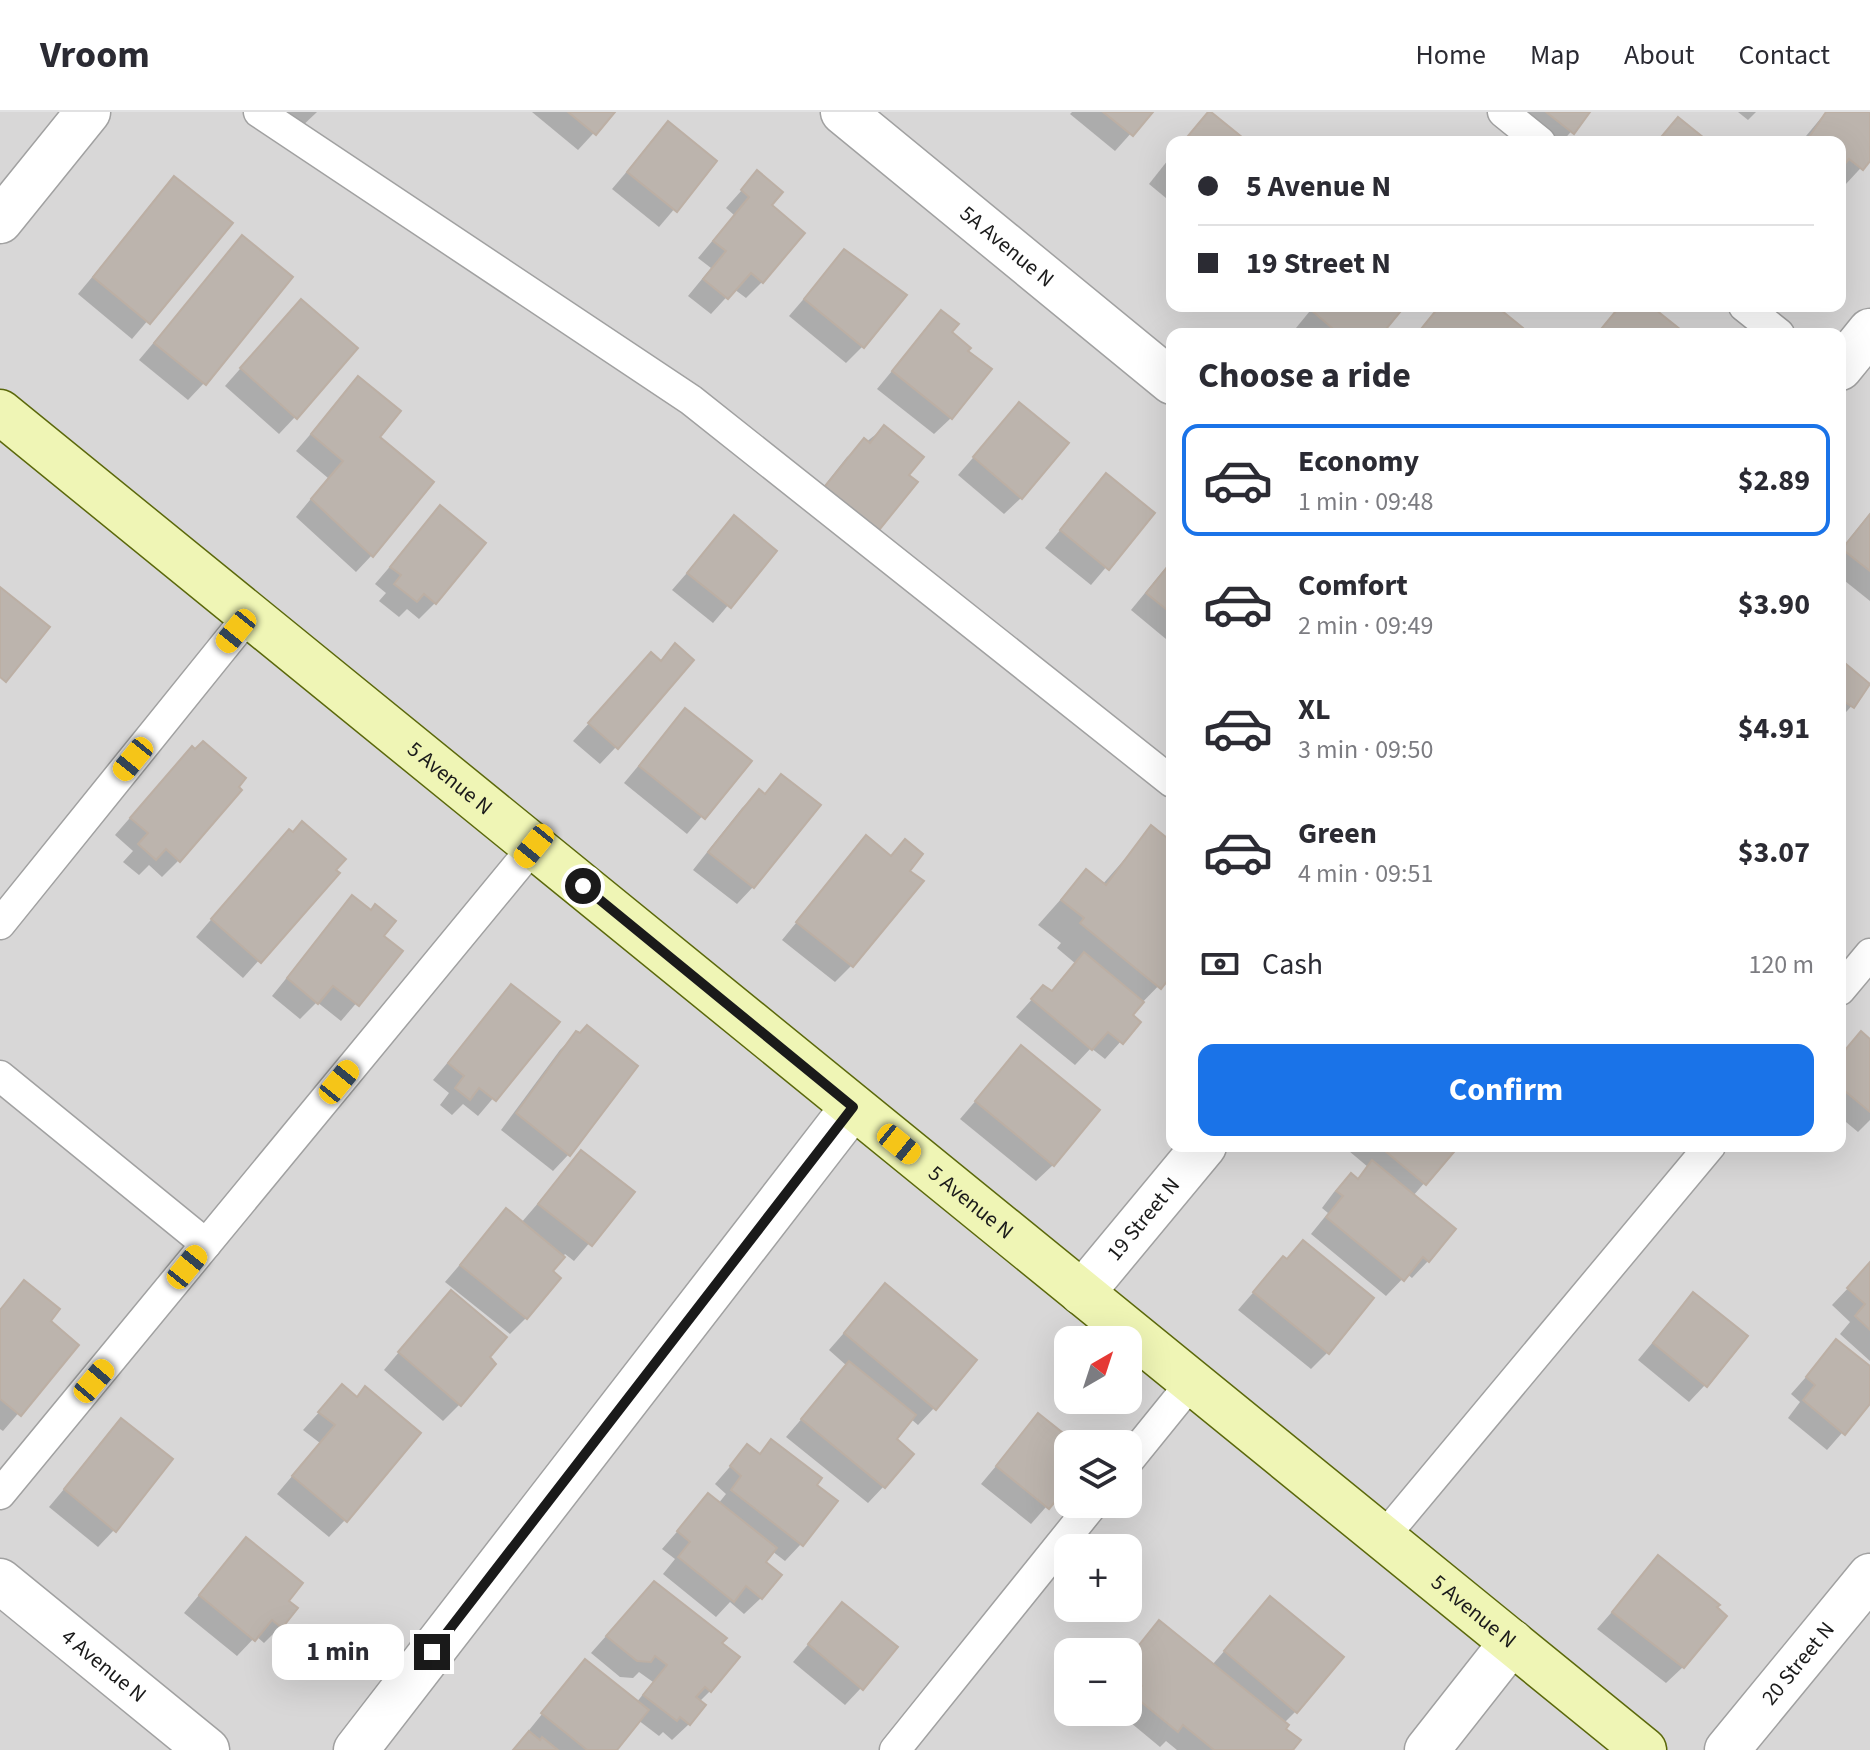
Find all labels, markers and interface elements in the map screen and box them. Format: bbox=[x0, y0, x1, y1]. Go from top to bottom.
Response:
text: Vroom bbox=[40, 28, 150, 82]
text: Home bbox=[1415, 35, 1486, 75]
text: Map bbox=[1530, 35, 1580, 75]
text: About bbox=[1624, 35, 1695, 75]
text: Contact bbox=[1739, 35, 1830, 75]
text: 5 Avenue N bbox=[1246, 165, 1391, 208]
street label: 5A Avenue N bbox=[953, 198, 1061, 295]
text: 19 Street N bbox=[1246, 242, 1391, 285]
text: Choose a ride bbox=[1198, 350, 1411, 401]
text: Economy bbox=[1298, 440, 1419, 483]
icon: car bbox=[1202, 444, 1274, 516]
text: $2.89 bbox=[1738, 459, 1810, 502]
text: 1 min · 09:48 bbox=[1298, 483, 1433, 520]
text: Comfort bbox=[1298, 564, 1408, 607]
icon: car bbox=[1202, 568, 1274, 640]
text: $3.90 bbox=[1738, 583, 1810, 626]
car bbox=[212, 605, 260, 657]
text: 2 min · 09:49 bbox=[1298, 607, 1433, 644]
text: XL bbox=[1298, 688, 1331, 731]
icon: car bbox=[1202, 692, 1274, 764]
text: $4.91 bbox=[1738, 707, 1810, 750]
text: 3 min · 09:50 bbox=[1298, 731, 1433, 768]
car bbox=[109, 733, 157, 785]
street label: 5 Avenue N bbox=[400, 734, 499, 823]
text: Green bbox=[1298, 812, 1377, 855]
icon: car bbox=[1202, 816, 1274, 888]
car bbox=[510, 820, 558, 872]
text: $3.07 bbox=[1738, 831, 1810, 874]
text: 4 min · 09:51 bbox=[1298, 855, 1433, 892]
route start bbox=[565, 868, 601, 904]
icon: cash bbox=[1198, 942, 1242, 986]
text: Cash bbox=[1262, 943, 1323, 986]
text: 120 m bbox=[1748, 946, 1814, 983]
button: Confirm bbox=[1198, 1044, 1814, 1136]
car bbox=[315, 1056, 363, 1108]
car bbox=[873, 1120, 925, 1168]
street label: 5 Avenue N bbox=[921, 1158, 1021, 1247]
street label: 19 Street N bbox=[1099, 1170, 1188, 1268]
car bbox=[163, 1241, 211, 1293]
north arrow bbox=[1054, 1326, 1142, 1414]
map controls bbox=[1054, 1326, 1142, 1726]
car bbox=[69, 1355, 119, 1407]
button: layers bbox=[1054, 1430, 1142, 1518]
button: + bbox=[1054, 1534, 1142, 1622]
street label: 5 Avenue N bbox=[1424, 1567, 1523, 1656]
street label: 20 Street N bbox=[1754, 1615, 1842, 1712]
street label: 4 Avenue N bbox=[54, 1621, 153, 1710]
callout: 1 min bbox=[272, 1624, 404, 1680]
text: 1 min bbox=[306, 1633, 370, 1670]
route end bbox=[414, 1634, 450, 1670]
button: − bbox=[1054, 1638, 1142, 1726]

